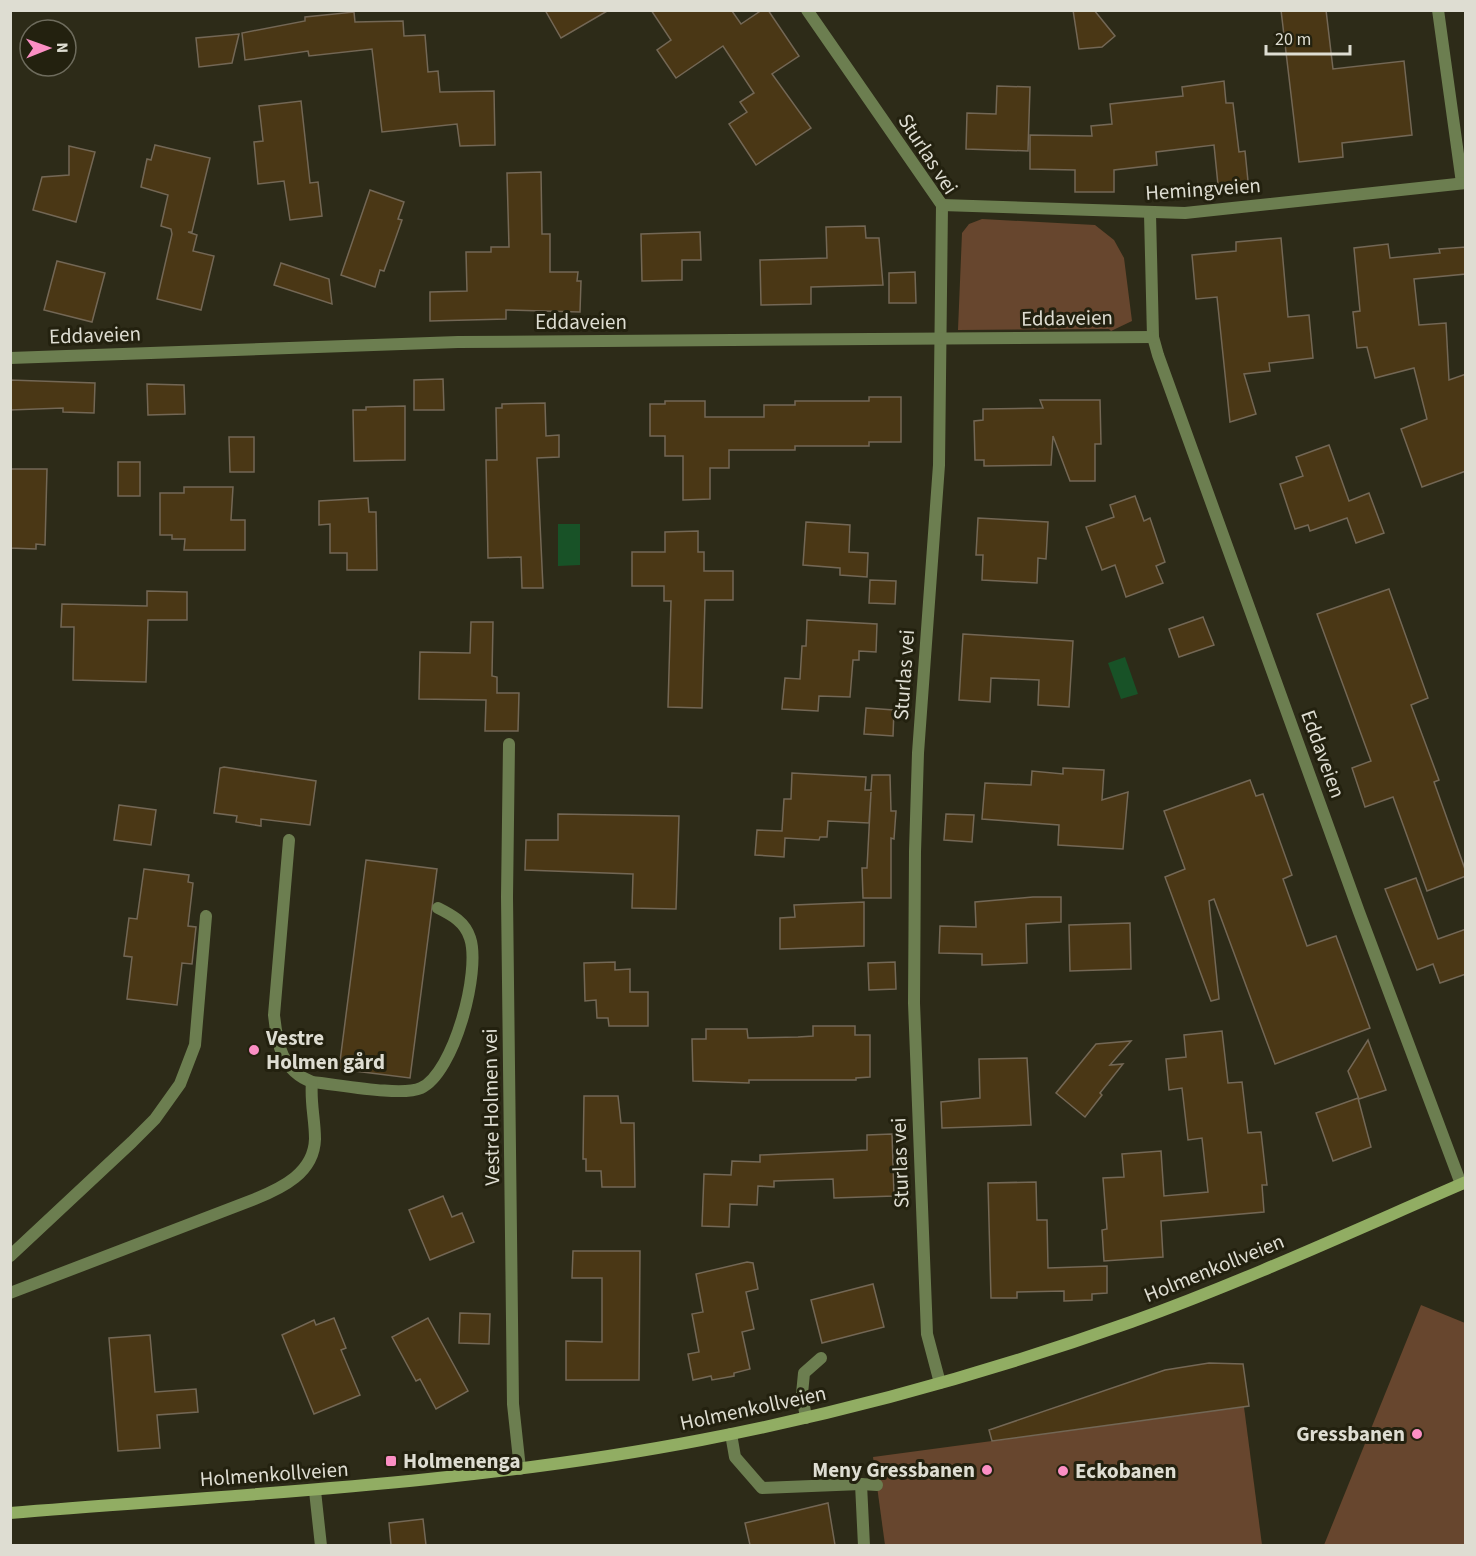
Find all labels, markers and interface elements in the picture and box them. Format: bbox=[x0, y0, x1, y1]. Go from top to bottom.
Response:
north arrow bbox=[18, 18, 78, 78]
scale bar bbox=[1266, 18, 1350, 56]
text: 20 m bbox=[1275, 27, 1311, 52]
text: N bbox=[51, 42, 73, 53]
street label: Sturlas vei bbox=[891, 108, 965, 200]
street label: Hemingveien bbox=[1144, 170, 1262, 208]
street label: Eddaveien bbox=[1021, 302, 1113, 334]
street label: Eddaveien bbox=[535, 307, 627, 337]
street label: Eddaveien bbox=[49, 318, 141, 352]
street label: Sturlas vei bbox=[886, 629, 922, 721]
street label: Eddaveien bbox=[1293, 706, 1353, 802]
place label: Vestre Holmen gård bbox=[265, 1023, 385, 1077]
street label: Vestre Holmen vei bbox=[475, 1028, 507, 1186]
marker: Vestre Holmen gård bbox=[247, 1043, 261, 1057]
street label: Sturlas vei bbox=[883, 1117, 917, 1209]
street label: Holmenkollveien bbox=[1139, 1226, 1289, 1310]
street label: Holmenkollveien bbox=[677, 1378, 829, 1438]
place label: Gressbanen bbox=[1296, 1419, 1405, 1449]
marker: Gressbanen bbox=[1410, 1427, 1424, 1441]
place label: Holmenenga bbox=[403, 1446, 520, 1476]
street label: Holmenkollveien bbox=[199, 1454, 349, 1494]
marker: Holmenenga bbox=[384, 1454, 398, 1468]
place label: Meny Gressbanen bbox=[812, 1455, 975, 1485]
place label: Eckobanen bbox=[1075, 1456, 1176, 1486]
marker: Meny Gressbanen bbox=[980, 1463, 994, 1477]
marker: Eckobanen bbox=[1056, 1464, 1070, 1478]

